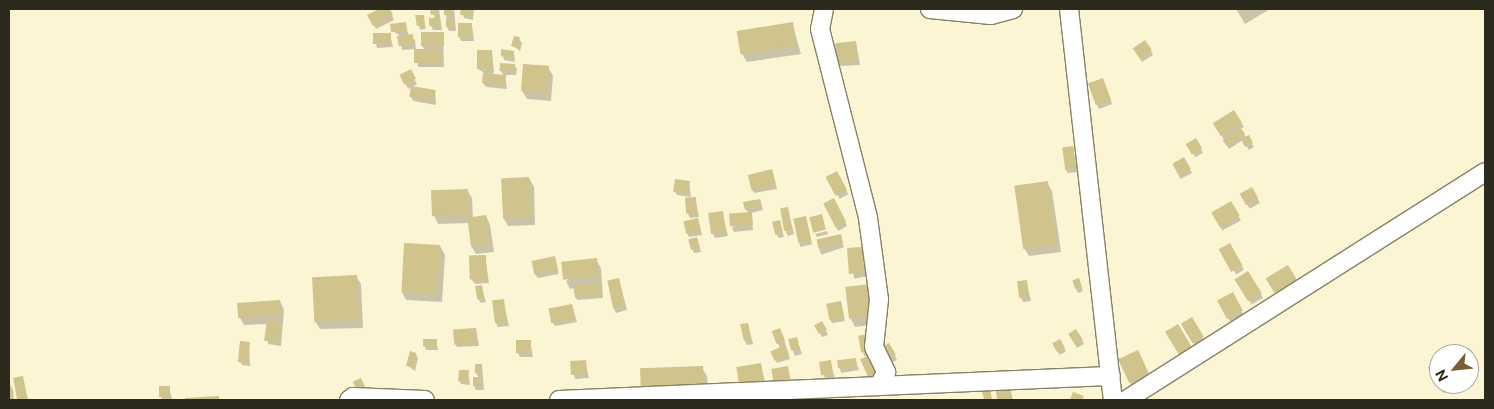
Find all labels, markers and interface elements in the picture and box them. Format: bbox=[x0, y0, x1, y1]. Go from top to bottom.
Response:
north arrow bbox=[1429, 344, 1479, 394]
text: N bbox=[1432, 367, 1451, 384]

